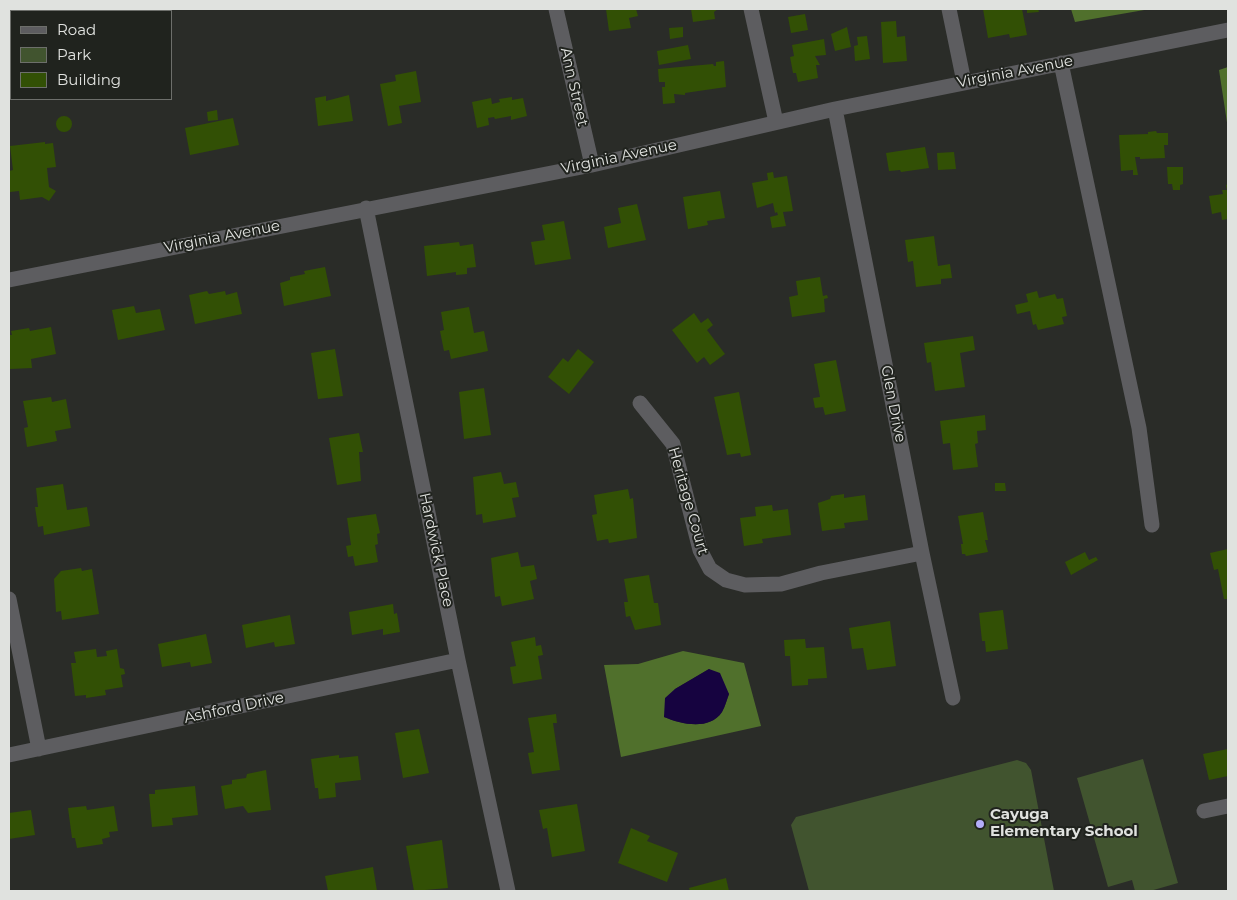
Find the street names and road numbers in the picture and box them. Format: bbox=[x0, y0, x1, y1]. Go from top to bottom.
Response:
street label: Ann Street bbox=[556, 46, 592, 128]
street label: Virginia Avenue bbox=[955, 52, 1075, 92]
street label: Virginia Avenue bbox=[559, 136, 679, 178]
street label: Virginia Avenue bbox=[162, 217, 282, 257]
street label: Glen Drive bbox=[877, 364, 909, 444]
street label: Heritage Court bbox=[664, 445, 712, 557]
street label: Hardwick Place bbox=[415, 491, 457, 609]
street label: Ashford Drive bbox=[182, 689, 286, 727]

